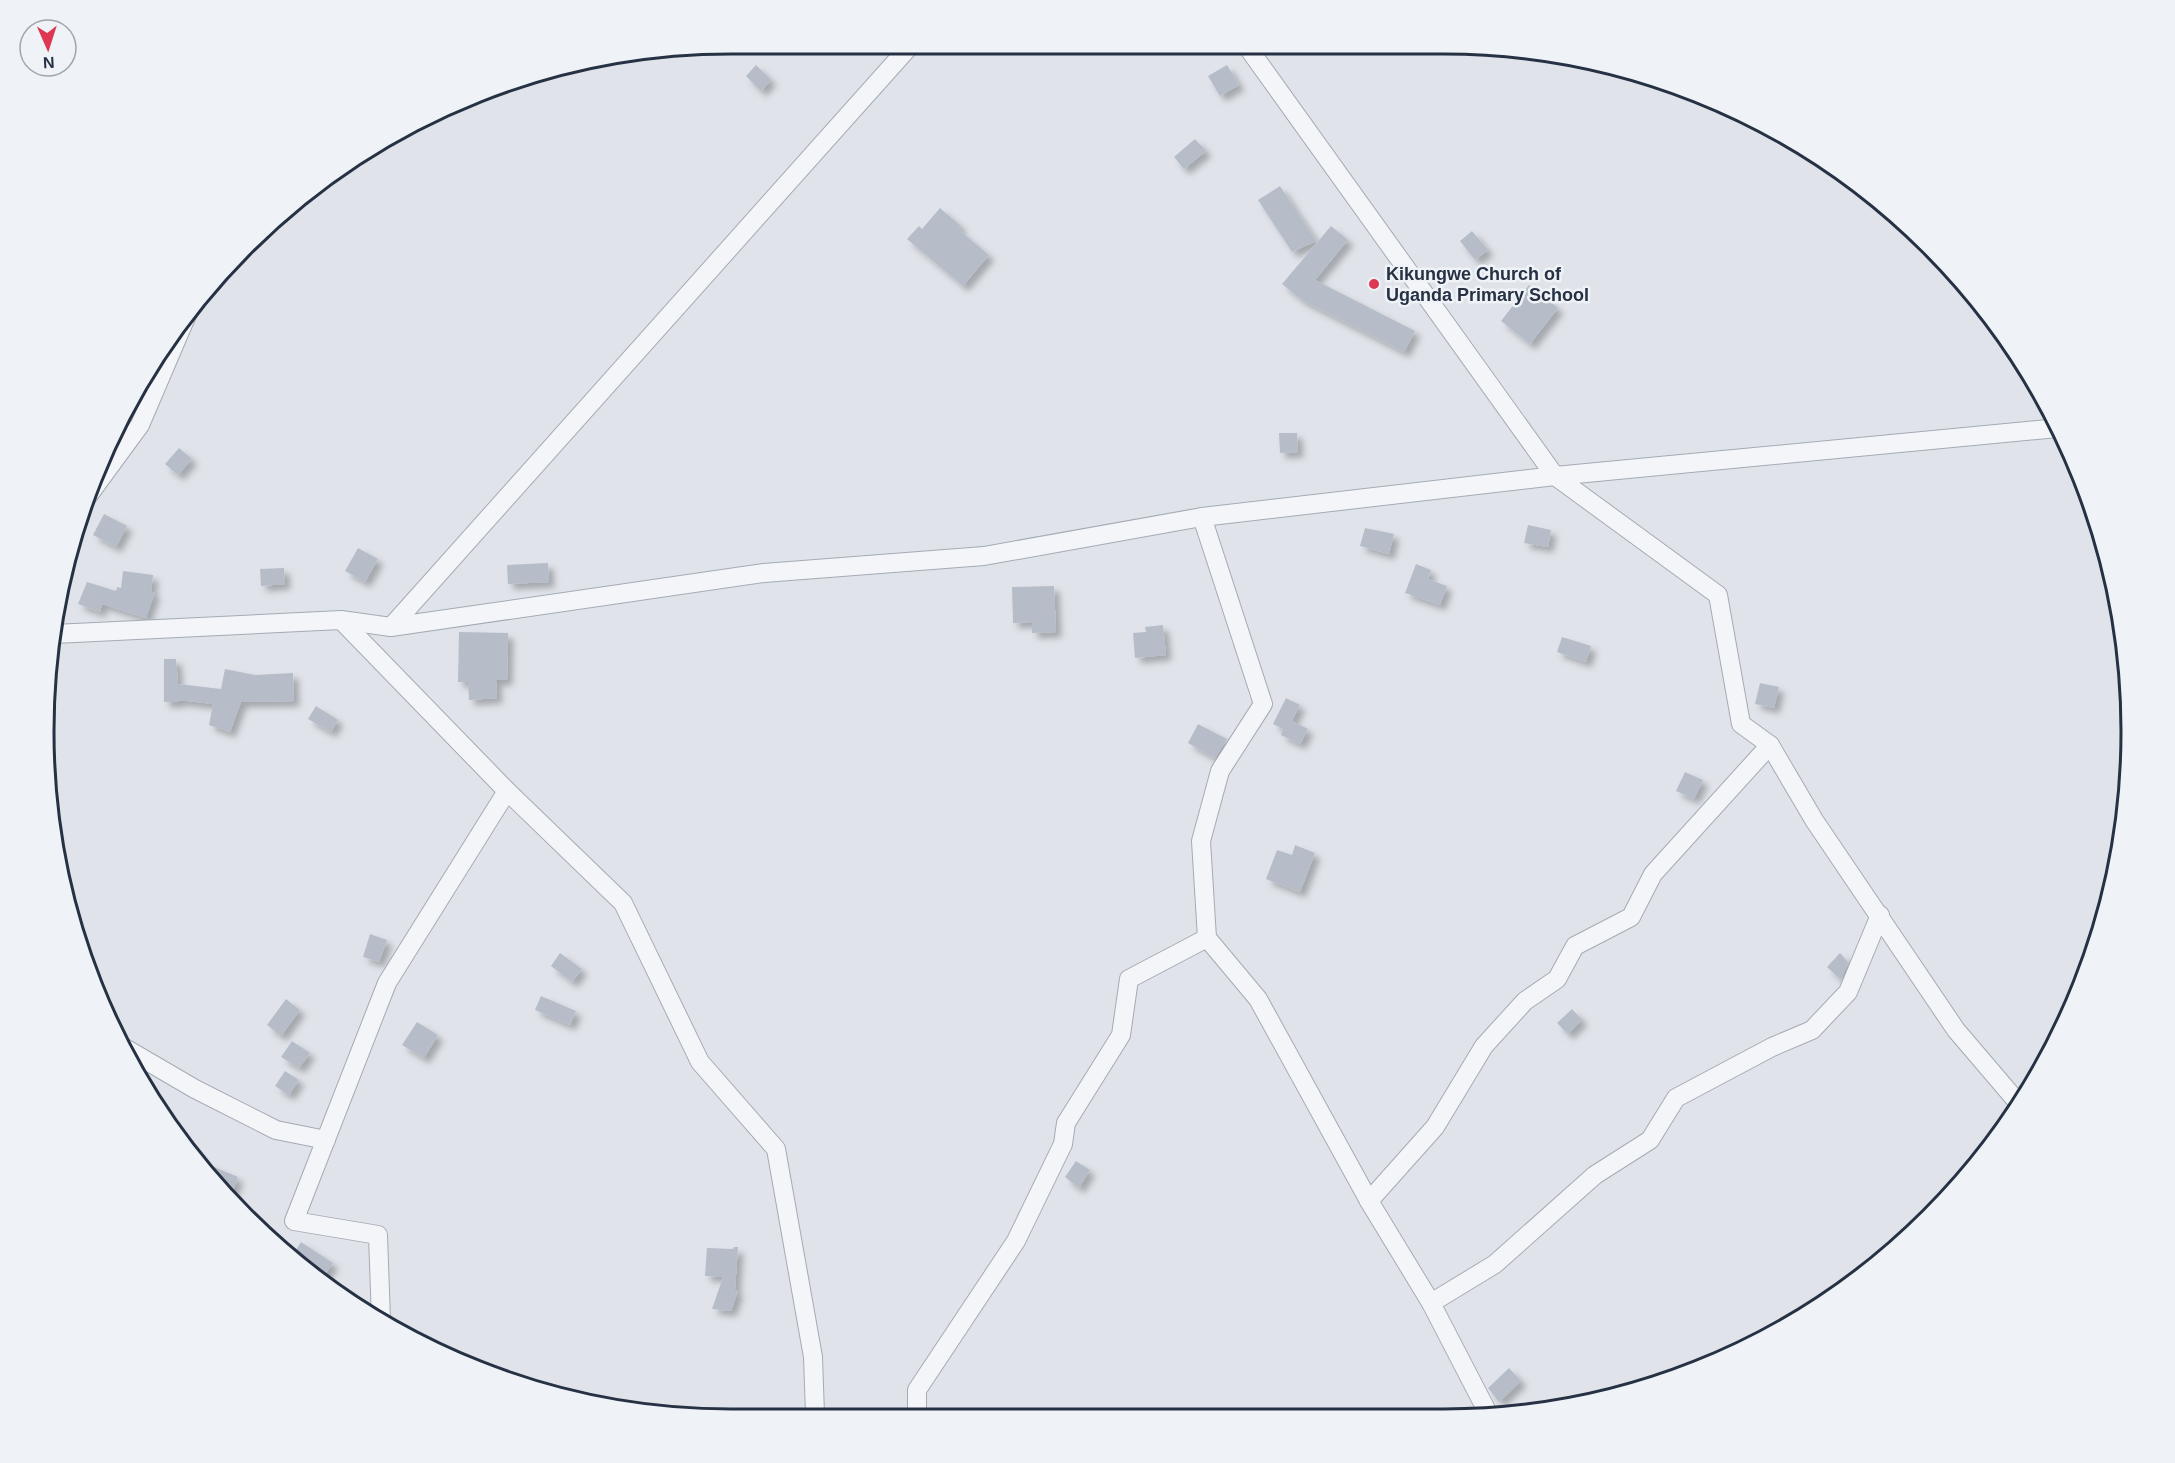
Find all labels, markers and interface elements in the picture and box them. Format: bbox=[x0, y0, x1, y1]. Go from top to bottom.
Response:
north arrow bbox=[18, 18, 78, 78]
text: N bbox=[43, 54, 55, 71]
place label: Kikungwe Church of Uganda Primary School bbox=[1386, 264, 1589, 305]
marker: Kikungwe Church of Uganda Primary School bbox=[1367, 277, 1381, 291]

